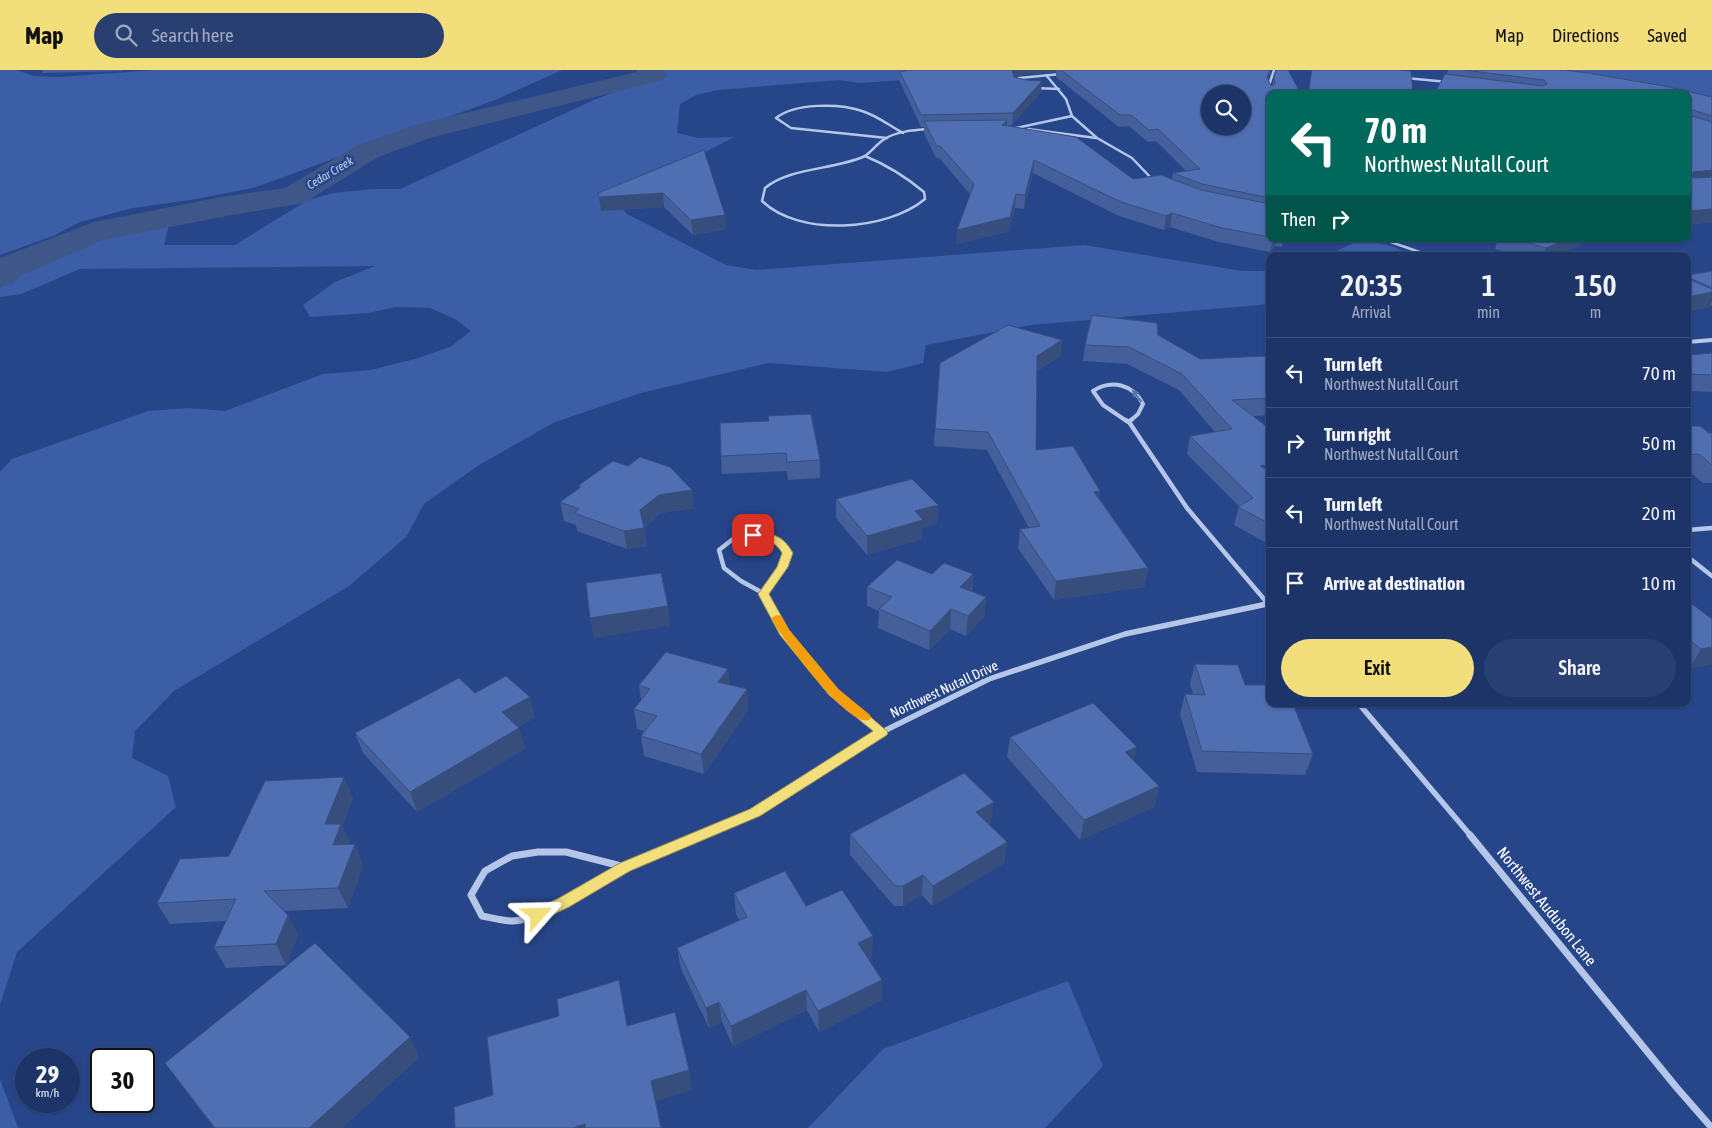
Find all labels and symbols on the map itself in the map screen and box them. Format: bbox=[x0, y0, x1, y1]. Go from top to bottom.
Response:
water label: Cedar Creek bbox=[304, 153, 356, 192]
one-way arrow bbox=[1132, 390, 1143, 403]
pin bbox=[732, 514, 774, 556]
street label: Northwest Nutall Drive bbox=[888, 657, 1000, 721]
street label: Northwest Audubon Lane bbox=[1494, 843, 1600, 969]
position arrow bbox=[511, 888, 563, 940]
speed limit sign: 30 bbox=[90, 1048, 155, 1113]

